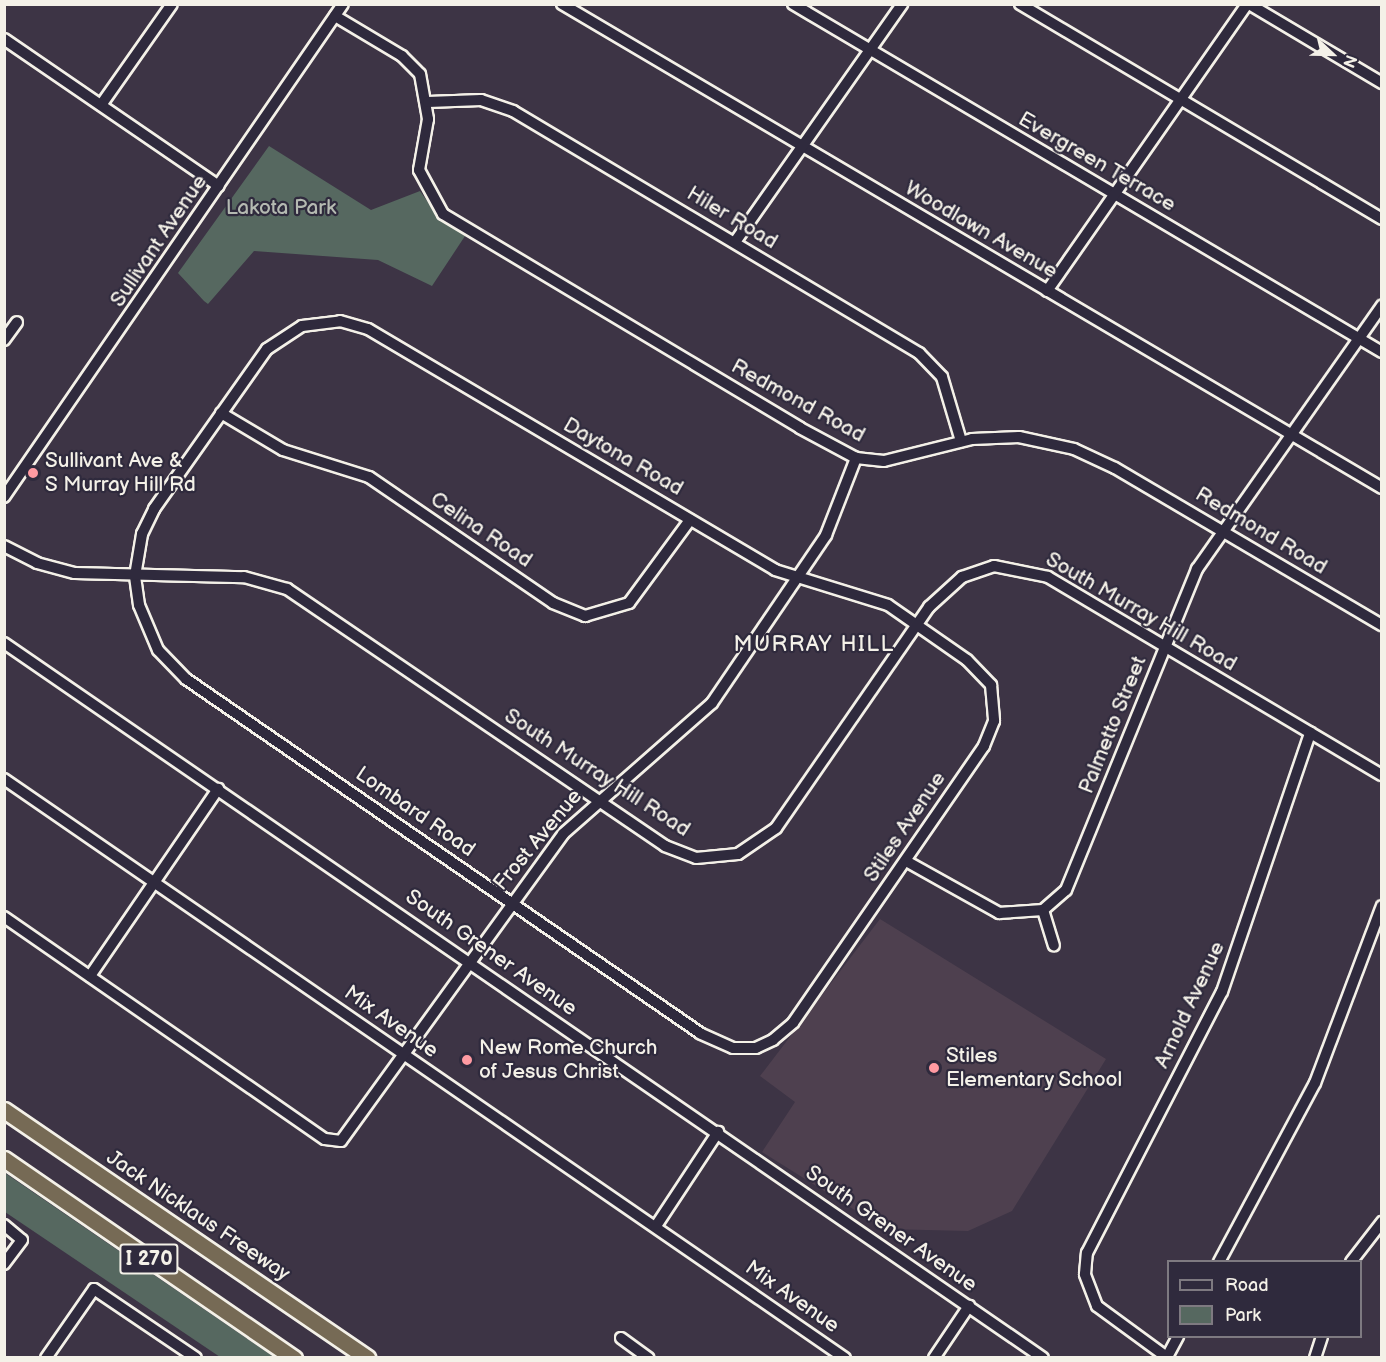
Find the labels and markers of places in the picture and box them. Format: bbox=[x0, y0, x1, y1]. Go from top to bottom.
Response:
place label: Sullivant Ave & S Murray Hill Rd bbox=[45, 448, 197, 498]
marker: Sullivant Ave & S Murray Hill Rd bbox=[26, 466, 40, 480]
place label: New Rome Church of Jesus Christ bbox=[479, 1035, 657, 1085]
place label: Stiles Elementary School bbox=[946, 1043, 1124, 1093]
marker: New Rome Church of Jesus Christ bbox=[460, 1053, 474, 1067]
marker: Stiles Elementary School bbox=[927, 1061, 941, 1075]

